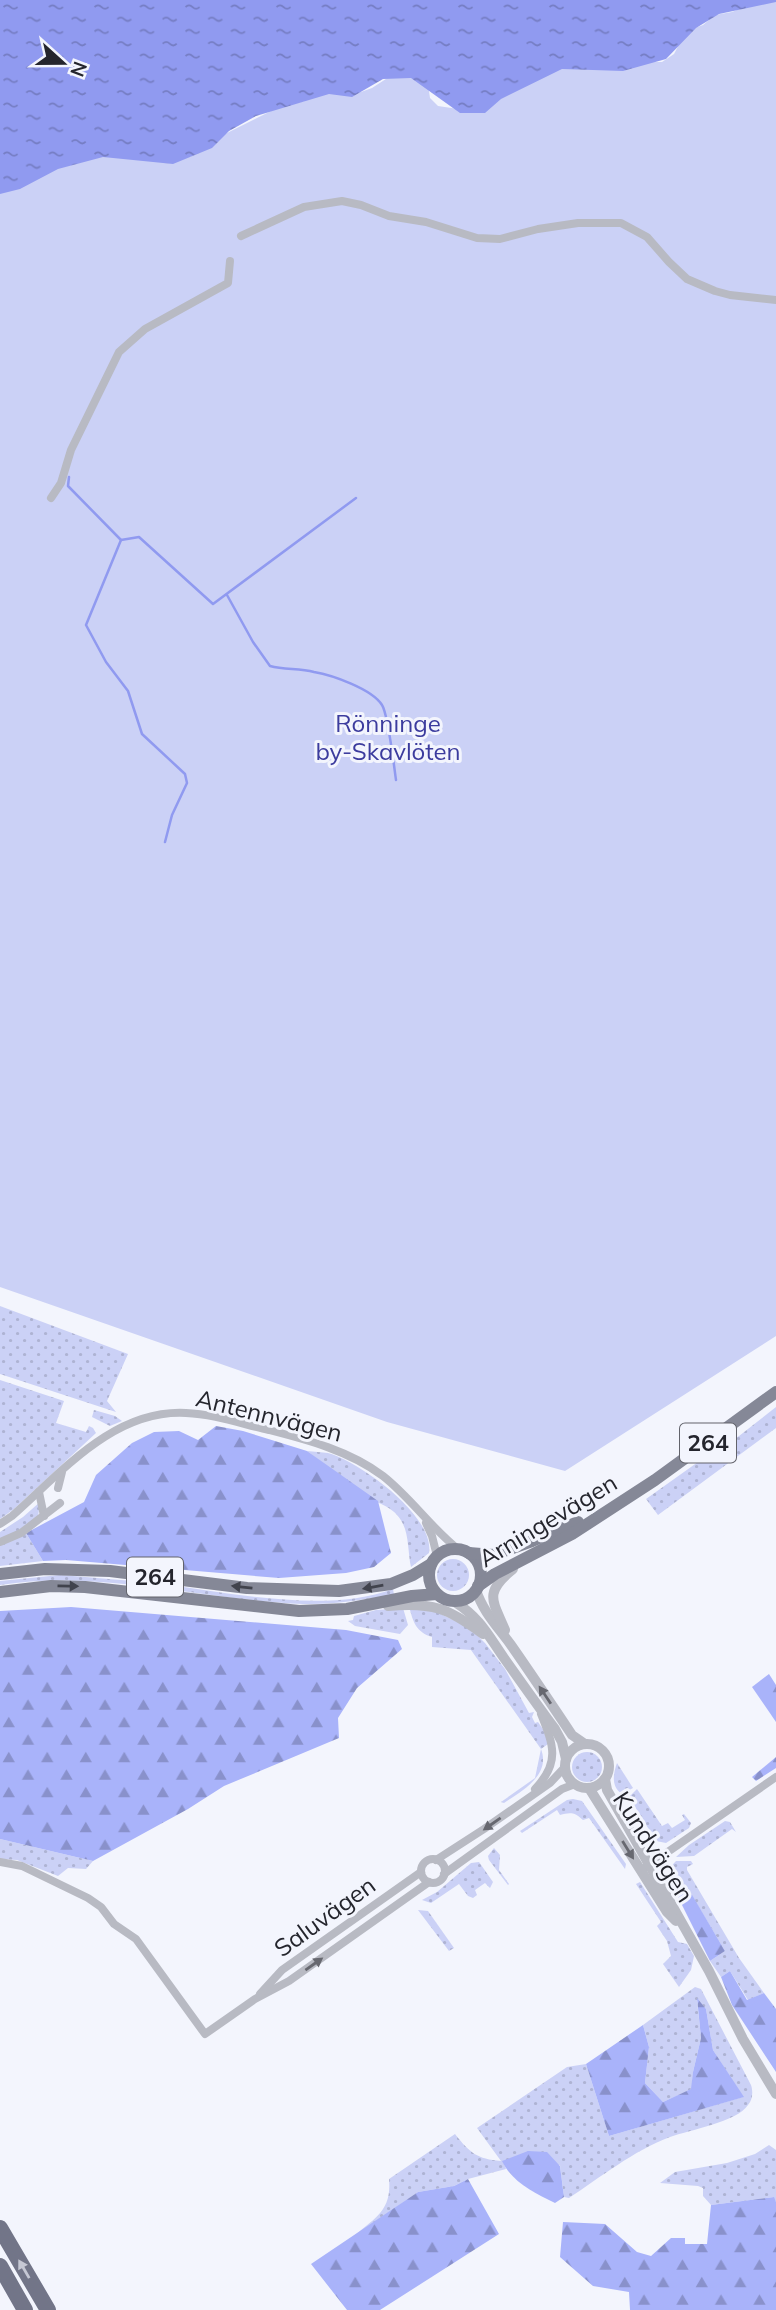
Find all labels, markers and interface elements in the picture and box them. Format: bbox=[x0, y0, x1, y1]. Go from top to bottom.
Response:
north arrow bbox=[28, 28, 98, 98]
text: N bbox=[65, 58, 93, 80]
park label: Rönninge by-Skavlöten bbox=[315, 708, 461, 766]
street label: Antennvägen bbox=[193, 1382, 346, 1448]
road number: 264 bbox=[680, 1424, 736, 1462]
street label: Arningevägen bbox=[473, 1467, 622, 1573]
road number: 264 bbox=[127, 1558, 183, 1596]
one-way arrow bbox=[57, 1581, 79, 1592]
one-way arrow bbox=[230, 1581, 252, 1592]
one-way arrow bbox=[362, 1582, 384, 1593]
one-way arrow bbox=[539, 1686, 552, 1705]
street label: Kundvägen bbox=[607, 1785, 701, 1907]
one-way arrow bbox=[483, 1817, 501, 1831]
one-way arrow bbox=[622, 1841, 635, 1860]
street label: Saluvägen bbox=[268, 1869, 381, 1963]
one-way arrow bbox=[305, 1957, 323, 1971]
one-way arrow bbox=[18, 2260, 30, 2279]

